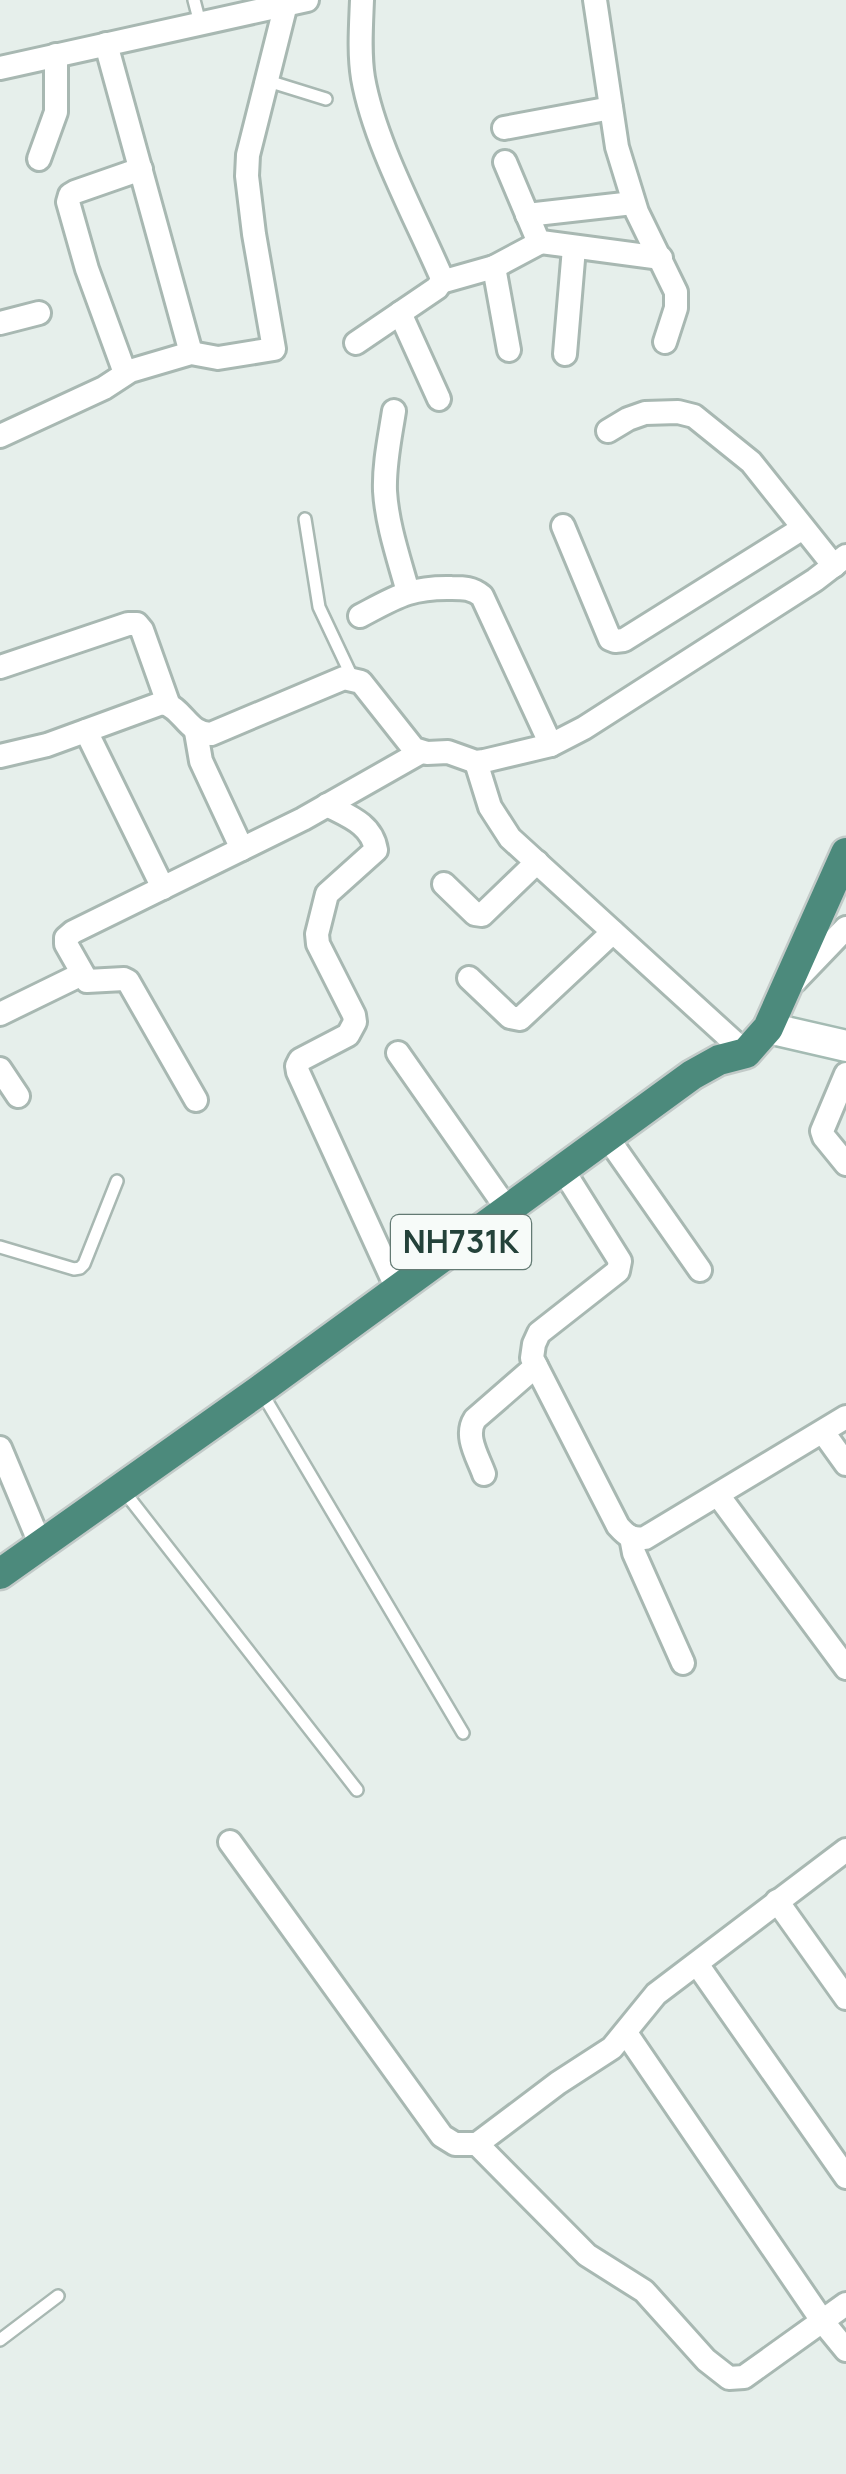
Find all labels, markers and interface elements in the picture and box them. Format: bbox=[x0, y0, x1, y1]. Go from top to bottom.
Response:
road number: NH731K bbox=[391, 1215, 531, 1269]

